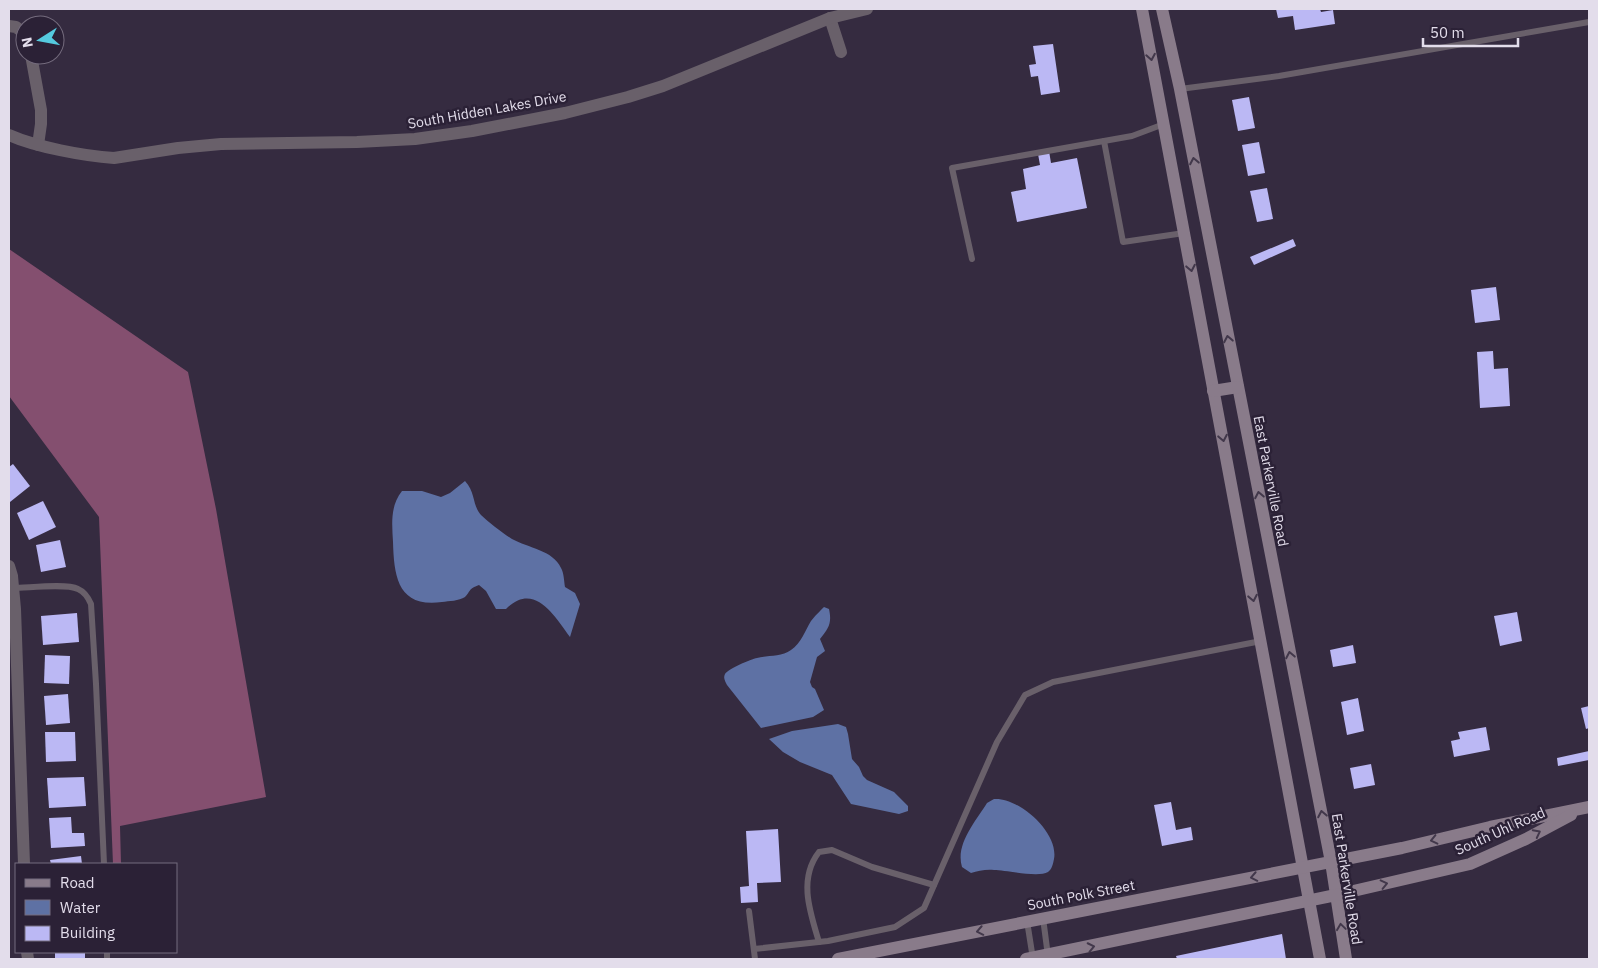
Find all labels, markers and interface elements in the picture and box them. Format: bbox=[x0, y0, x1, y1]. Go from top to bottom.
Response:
north arrow bbox=[15, 15, 65, 65]
scale bar bbox=[1423, 15, 1518, 47]
text: 50 m bbox=[1430, 23, 1465, 42]
text: N bbox=[17, 36, 37, 49]
one-way arrow bbox=[1145, 52, 1156, 61]
street label: South Hidden Lakes Drive bbox=[406, 87, 568, 133]
one-way arrow bbox=[1189, 157, 1200, 165]
one-way arrow bbox=[1185, 264, 1195, 272]
one-way arrow bbox=[1224, 335, 1234, 344]
street label: East Parkerville Road bbox=[1250, 414, 1292, 548]
one-way arrow bbox=[1217, 434, 1227, 443]
one-way arrow bbox=[1254, 491, 1264, 500]
one-way arrow bbox=[1247, 594, 1257, 603]
one-way arrow bbox=[1285, 650, 1296, 659]
street label: South Uhl Road bbox=[1452, 803, 1548, 859]
one-way arrow bbox=[1317, 810, 1327, 819]
street label: East Parkerville Road bbox=[1328, 812, 1366, 946]
one-way arrow bbox=[1532, 829, 1541, 839]
one-way arrow bbox=[1430, 834, 1439, 845]
legend bbox=[15, 863, 178, 953]
one-way arrow bbox=[1250, 871, 1259, 881]
text: Road bbox=[60, 873, 95, 892]
street label: South Polk Street bbox=[1026, 876, 1136, 914]
one-way arrow bbox=[1379, 879, 1388, 890]
text: Water bbox=[60, 898, 101, 917]
text: Building bbox=[60, 923, 115, 942]
one-way arrow bbox=[1336, 923, 1347, 931]
one-way arrow bbox=[975, 925, 984, 935]
one-way arrow bbox=[1086, 942, 1095, 953]

